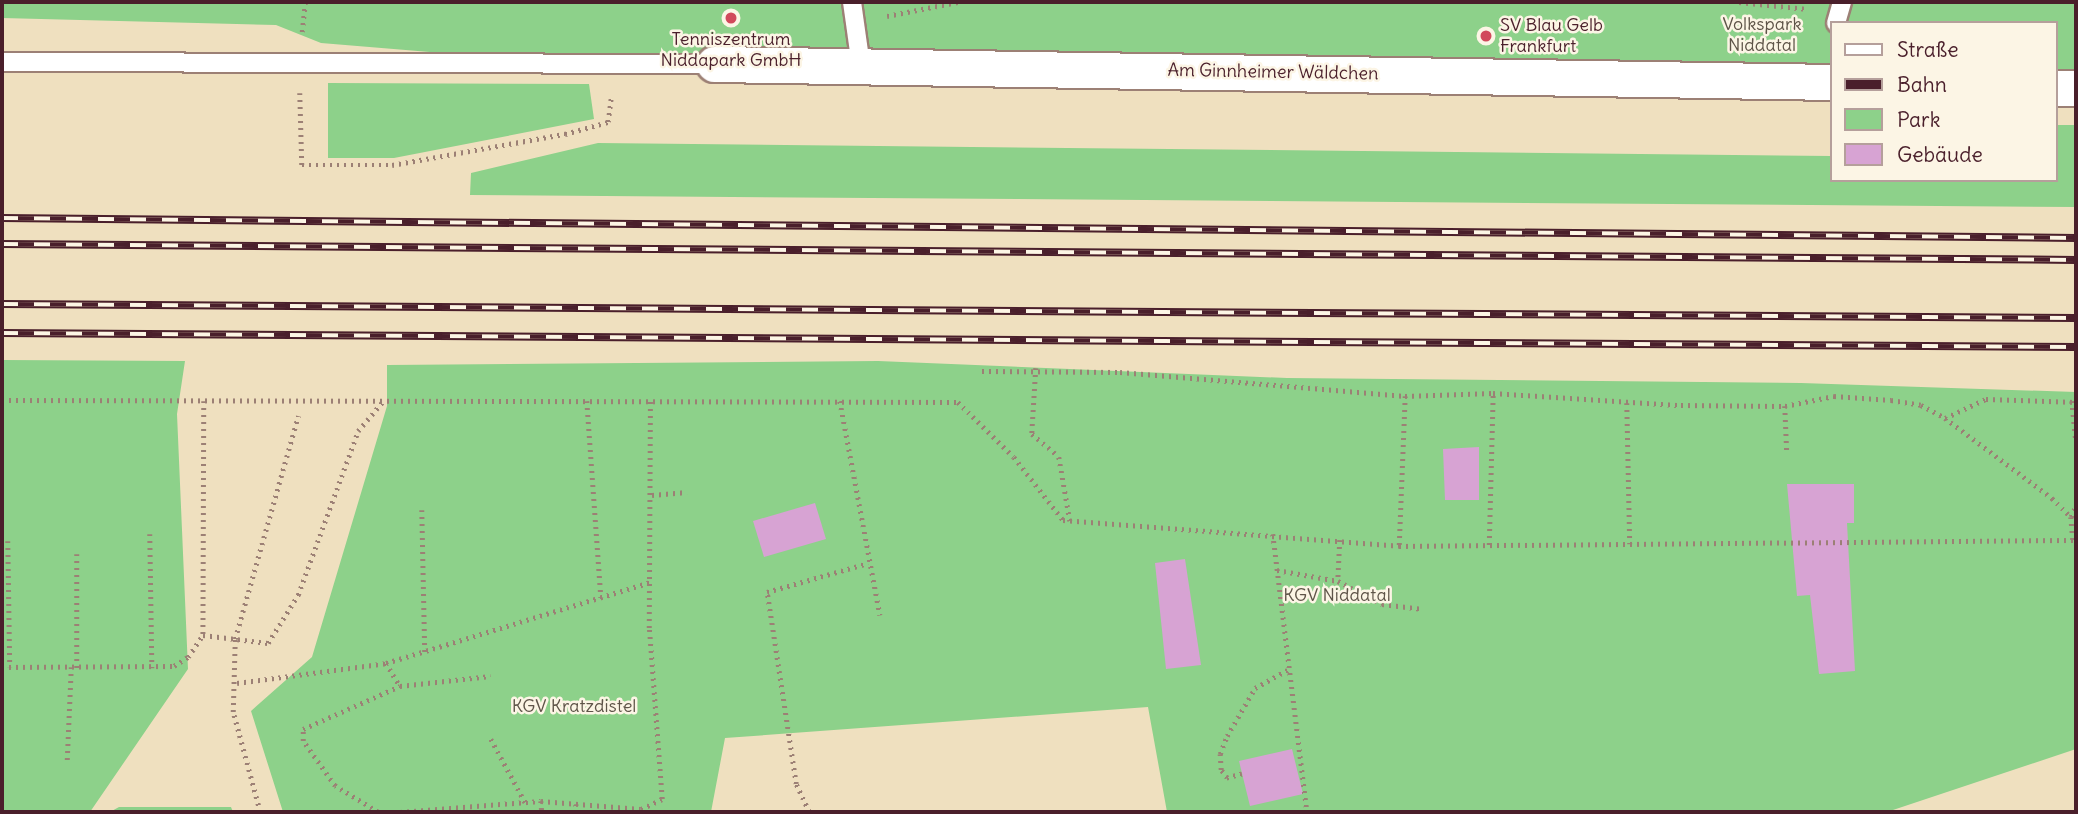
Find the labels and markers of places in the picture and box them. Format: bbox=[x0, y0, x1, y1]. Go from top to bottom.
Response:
marker: Tenniszentrum Niddapark GmbH bbox=[723, 10, 739, 26]
place label: SV Blau Gelb Frankfurt bbox=[1500, 15, 1603, 58]
marker: SV Blau Gelb Frankfurt bbox=[1478, 28, 1494, 44]
place label: Tenniszentrum Niddapark GmbH bbox=[661, 29, 801, 72]

